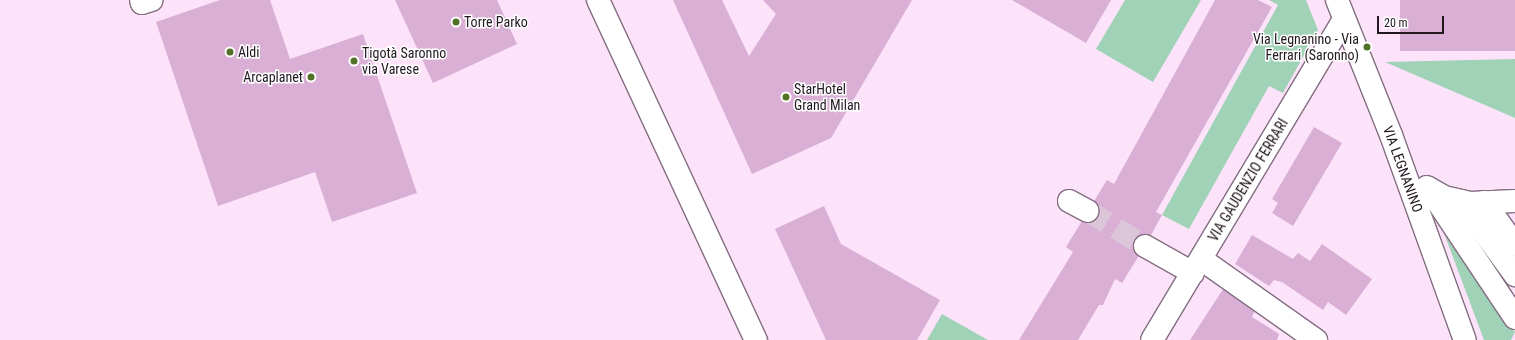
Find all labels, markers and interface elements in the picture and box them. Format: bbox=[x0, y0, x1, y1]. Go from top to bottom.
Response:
scale bar bbox=[1379, 8, 1446, 34]
place label: Torre Parko bbox=[464, 14, 528, 30]
text: 20 m bbox=[1384, 16, 1408, 30]
marker: Torre Parko bbox=[451, 17, 461, 27]
place label: Via Legnanino - Via Ferrari (Saronno) bbox=[1253, 31, 1359, 64]
marker: Via Legnanino - Via Ferrari (Saronno) bbox=[1362, 42, 1372, 52]
place label: Aldi bbox=[238, 44, 259, 60]
place label: Tigotà Saronno via Varese bbox=[362, 45, 446, 78]
marker: Aldi bbox=[225, 47, 235, 57]
marker: Tigotà Saronno via Varese bbox=[349, 56, 359, 66]
place label: Arcaplanet bbox=[243, 69, 303, 85]
marker: Arcaplanet bbox=[306, 72, 316, 82]
place label: StarHotel Grand Milan bbox=[794, 81, 860, 114]
marker: StarHotel Grand Milan bbox=[781, 92, 791, 102]
street label: VIA GAUDENZIO FERRARI bbox=[1205, 115, 1291, 245]
street label: VIA LEGNANINO bbox=[1380, 123, 1426, 215]

